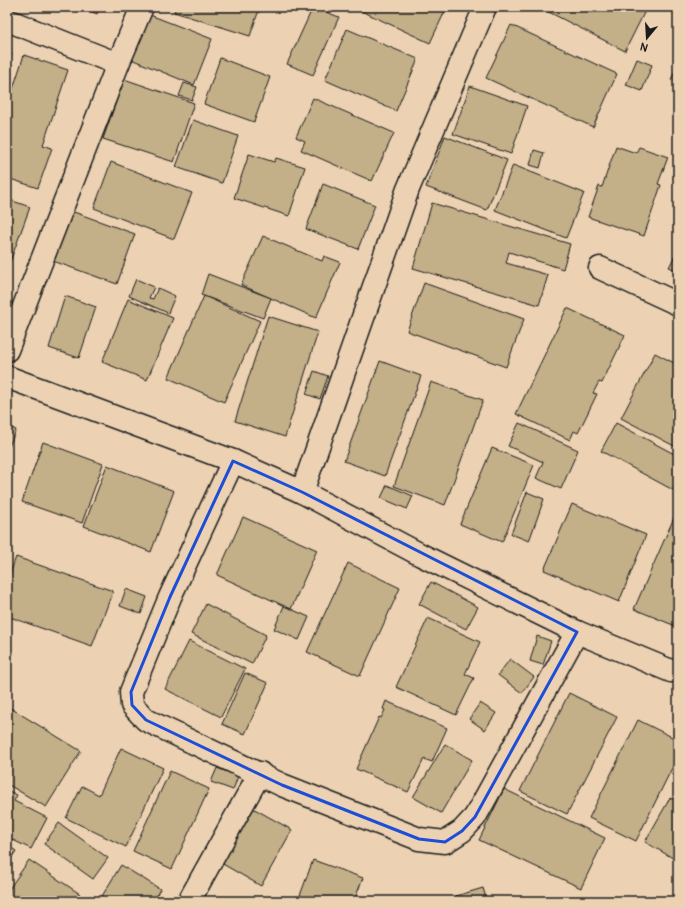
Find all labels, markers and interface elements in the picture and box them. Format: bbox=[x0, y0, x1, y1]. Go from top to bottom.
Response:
north arrow bbox=[627, 18, 667, 58]
text: N bbox=[638, 40, 650, 54]

